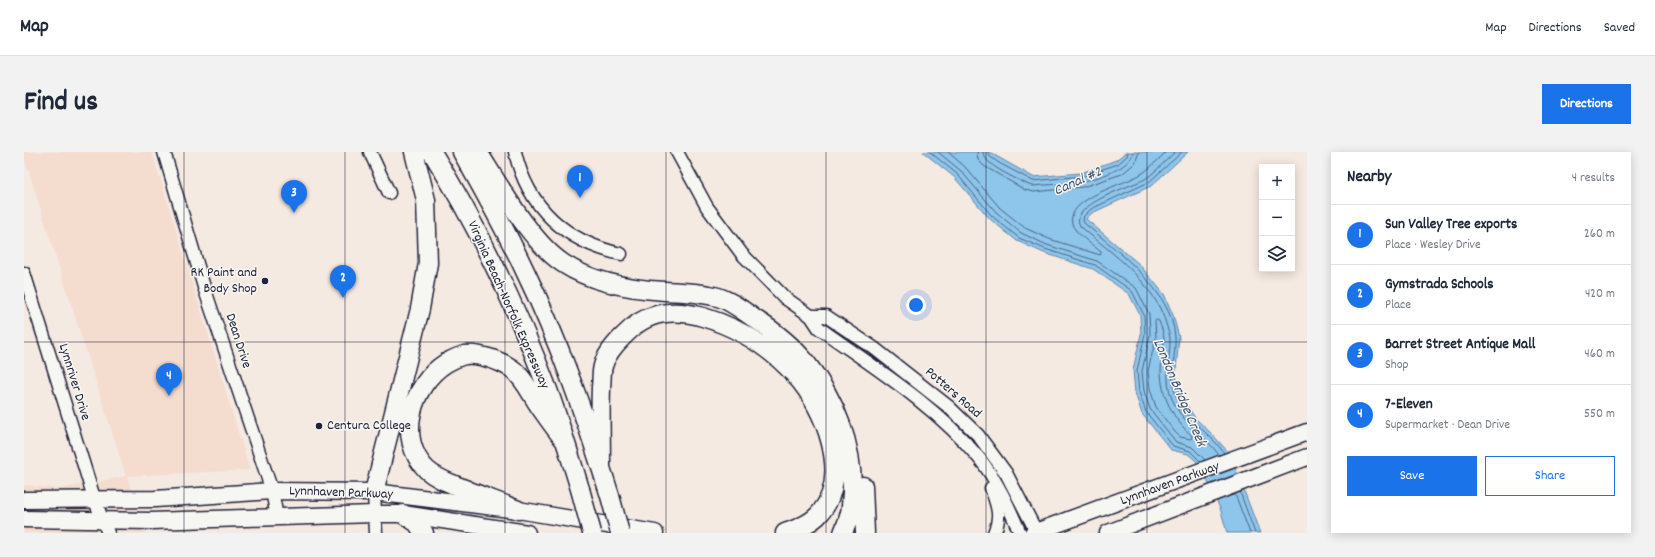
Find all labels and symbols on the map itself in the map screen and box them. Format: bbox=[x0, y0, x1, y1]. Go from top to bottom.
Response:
water label: Canal #2 bbox=[1050, 161, 1106, 202]
pin: 1 bbox=[567, 165, 593, 198]
pin: 3 bbox=[281, 180, 307, 213]
street label: Virginia Beach-Norfolk Expressway bbox=[462, 218, 554, 393]
place label: RK Paint and Body Shop bbox=[191, 263, 257, 299]
pin: 2 bbox=[330, 265, 356, 298]
marker: RK Paint and Body Shop bbox=[260, 276, 270, 286]
your location bbox=[906, 295, 926, 315]
street label: Dean Drive bbox=[220, 311, 256, 371]
water label: London Bridge Creek bbox=[1146, 336, 1212, 452]
street label: Lynnriver Drive bbox=[53, 341, 95, 423]
pin: 4 bbox=[156, 363, 182, 396]
street label: Potters Road bbox=[920, 363, 986, 423]
place label: Centura College bbox=[327, 416, 411, 436]
marker: Centura College bbox=[314, 421, 324, 431]
street label: Lynnhaven Parkway bbox=[1118, 457, 1223, 511]
street label: Lynnhaven Parkway bbox=[289, 481, 394, 505]

